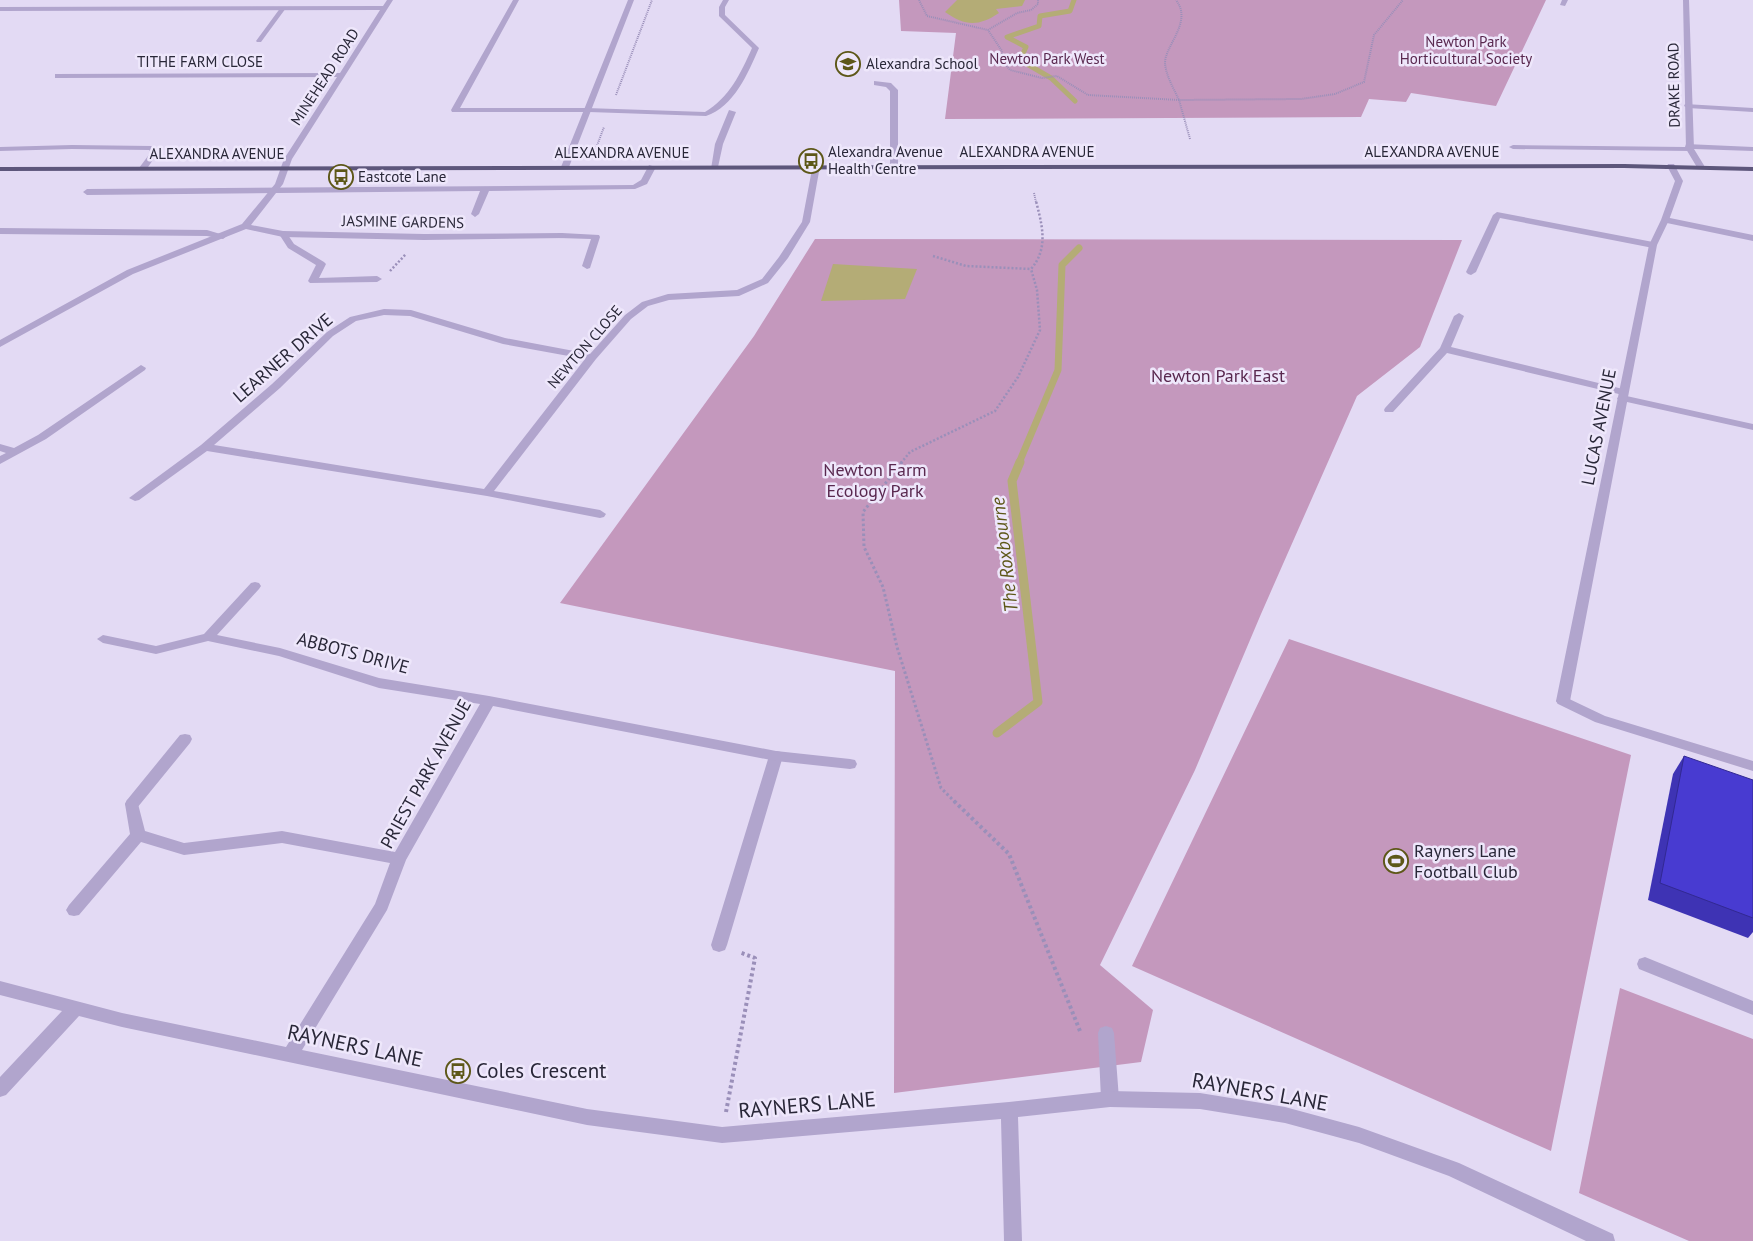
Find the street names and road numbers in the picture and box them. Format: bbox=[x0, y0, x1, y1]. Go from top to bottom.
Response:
street label: MINEHEAD ROAD bbox=[286, 25, 363, 129]
street label: DRAKE ROAD bbox=[1663, 42, 1684, 128]
street label: TITHE FARM CLOSE bbox=[137, 52, 263, 71]
street label: ALEXANDRA AVENUE bbox=[960, 142, 1094, 161]
street label: ALEXANDRA AVENUE bbox=[1365, 142, 1499, 161]
street label: ALEXANDRA AVENUE bbox=[555, 143, 689, 162]
street label: ALEXANDRA AVENUE bbox=[150, 144, 284, 163]
street label: JASMINE GARDENS bbox=[341, 211, 464, 232]
street label: NEWTON CLOSE bbox=[543, 301, 626, 392]
street label: LEARNER DRIVE bbox=[228, 308, 337, 407]
street label: LUCAS AVENUE bbox=[1576, 367, 1621, 487]
street label: ABBOTS DRIVE bbox=[295, 627, 412, 679]
street label: PRIEST PARK AVENUE bbox=[375, 695, 476, 852]
street label: RAYNERS LANE bbox=[285, 1018, 425, 1073]
street label: RAYNERS LANE bbox=[1190, 1066, 1330, 1117]
street label: RAYNERS LANE bbox=[737, 1085, 877, 1124]

